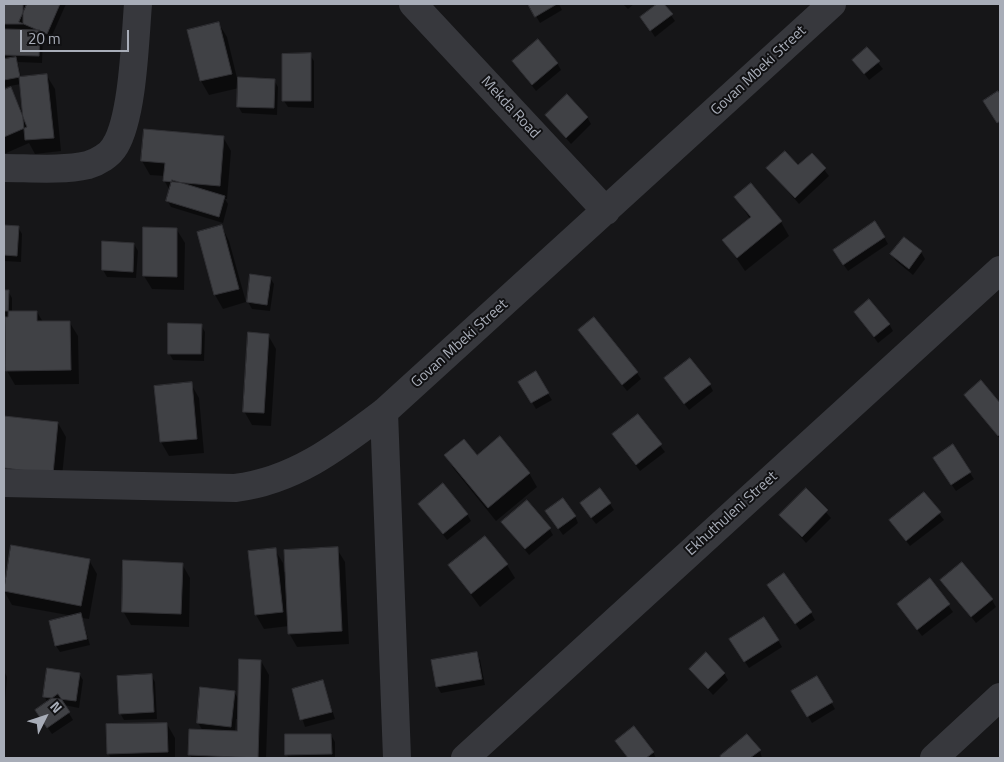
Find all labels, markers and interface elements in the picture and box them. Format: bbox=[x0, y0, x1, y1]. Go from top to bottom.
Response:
scale bar bbox=[22, 20, 131, 52]
street label: Govan Mbeki Street bbox=[708, 22, 810, 120]
text: 20 m bbox=[28, 27, 61, 50]
street label: Mekda Road bbox=[477, 73, 543, 143]
street label: Govan Mbeki Street bbox=[408, 296, 512, 392]
street label: Ekhuthuleni Street bbox=[682, 468, 782, 560]
north arrow bbox=[20, 692, 70, 742]
text: N bbox=[46, 696, 68, 717]

